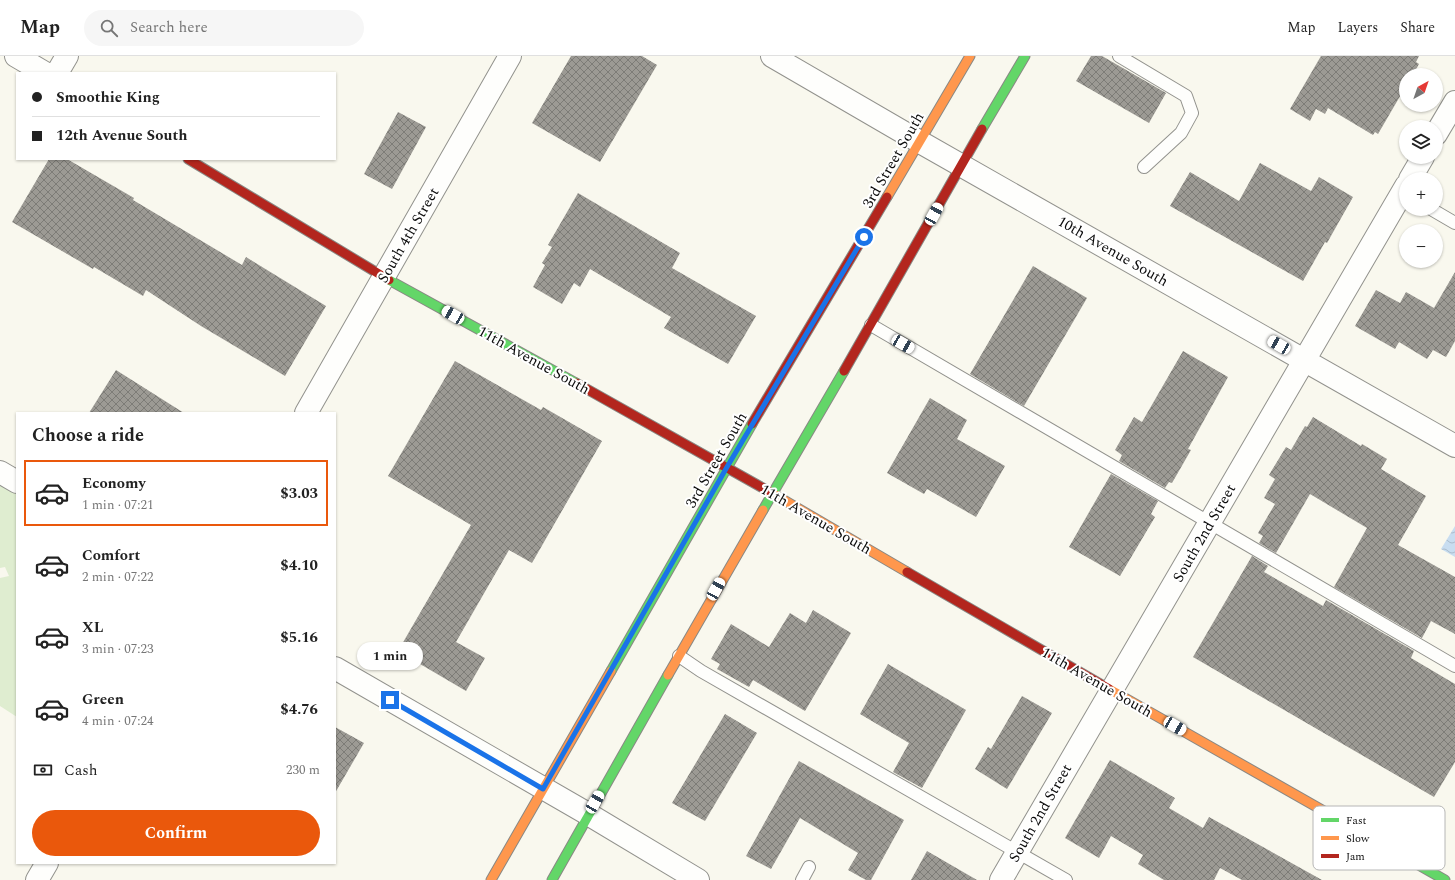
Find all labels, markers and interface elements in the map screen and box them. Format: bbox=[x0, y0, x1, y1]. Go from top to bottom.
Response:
search box bbox=[84, 10, 364, 46]
text: Map bbox=[20, 13, 60, 42]
text: Search here bbox=[130, 16, 208, 39]
icon: search bbox=[98, 17, 120, 39]
text: Map bbox=[1287, 17, 1316, 38]
text: Layers bbox=[1338, 17, 1378, 38]
text: Share bbox=[1400, 17, 1435, 38]
north arrow bbox=[1399, 68, 1443, 112]
map controls bbox=[1399, 68, 1443, 268]
text: Smoothie King bbox=[56, 86, 160, 109]
street label: 3rd Street South bbox=[857, 108, 930, 213]
button: layers bbox=[1399, 120, 1443, 164]
text: 12th Avenue South bbox=[56, 124, 187, 147]
button: + bbox=[1399, 172, 1443, 216]
street label: South 4th Street bbox=[372, 183, 445, 287]
car bbox=[923, 201, 945, 227]
street label: 10th Avenue South bbox=[1053, 210, 1173, 293]
button: − bbox=[1399, 224, 1443, 268]
route start bbox=[855, 228, 873, 246]
car bbox=[440, 304, 466, 326]
street label: 11th Avenue South bbox=[474, 320, 594, 401]
car bbox=[890, 333, 916, 355]
car bbox=[1266, 334, 1292, 356]
street label: 3rd Street South bbox=[680, 408, 753, 513]
text: Choose a ride bbox=[32, 422, 144, 449]
text: Economy bbox=[82, 472, 146, 495]
icon: car bbox=[34, 475, 70, 511]
street label: 11th Avenue South bbox=[756, 478, 876, 561]
street label: South 2nd Street bbox=[1167, 480, 1242, 587]
text: $3.03 bbox=[280, 482, 318, 505]
text: 1 min · 07:21 bbox=[82, 495, 154, 515]
text: Comfort bbox=[82, 544, 140, 567]
icon: car bbox=[34, 547, 70, 583]
text: $4.10 bbox=[280, 554, 318, 577]
text: 2 min · 07:22 bbox=[82, 567, 154, 587]
car bbox=[705, 576, 727, 602]
text: XL bbox=[82, 616, 103, 639]
icon: car bbox=[34, 619, 70, 655]
text: $5.16 bbox=[280, 626, 318, 649]
text: 3 min · 07:23 bbox=[82, 639, 154, 659]
street label: 11th Avenue South bbox=[1037, 641, 1157, 724]
callout: 1 min bbox=[357, 642, 423, 670]
text: 1 min bbox=[373, 646, 407, 666]
text: Green bbox=[82, 688, 124, 711]
icon: car bbox=[34, 691, 70, 727]
route end bbox=[381, 691, 399, 709]
text: $4.76 bbox=[280, 698, 318, 721]
text: 4 min · 07:24 bbox=[82, 711, 154, 731]
car bbox=[1162, 715, 1188, 737]
icon: cash bbox=[32, 759, 54, 781]
text: Cash bbox=[64, 759, 97, 782]
text: 230 m bbox=[286, 760, 320, 780]
street label: South 2nd Street bbox=[1003, 760, 1078, 867]
car bbox=[584, 789, 606, 815]
legend bbox=[1313, 806, 1445, 870]
button: Confirm bbox=[32, 810, 320, 856]
text: Fast bbox=[1346, 812, 1367, 829]
text: Slow bbox=[1346, 830, 1370, 847]
text: Jam bbox=[1346, 848, 1365, 865]

